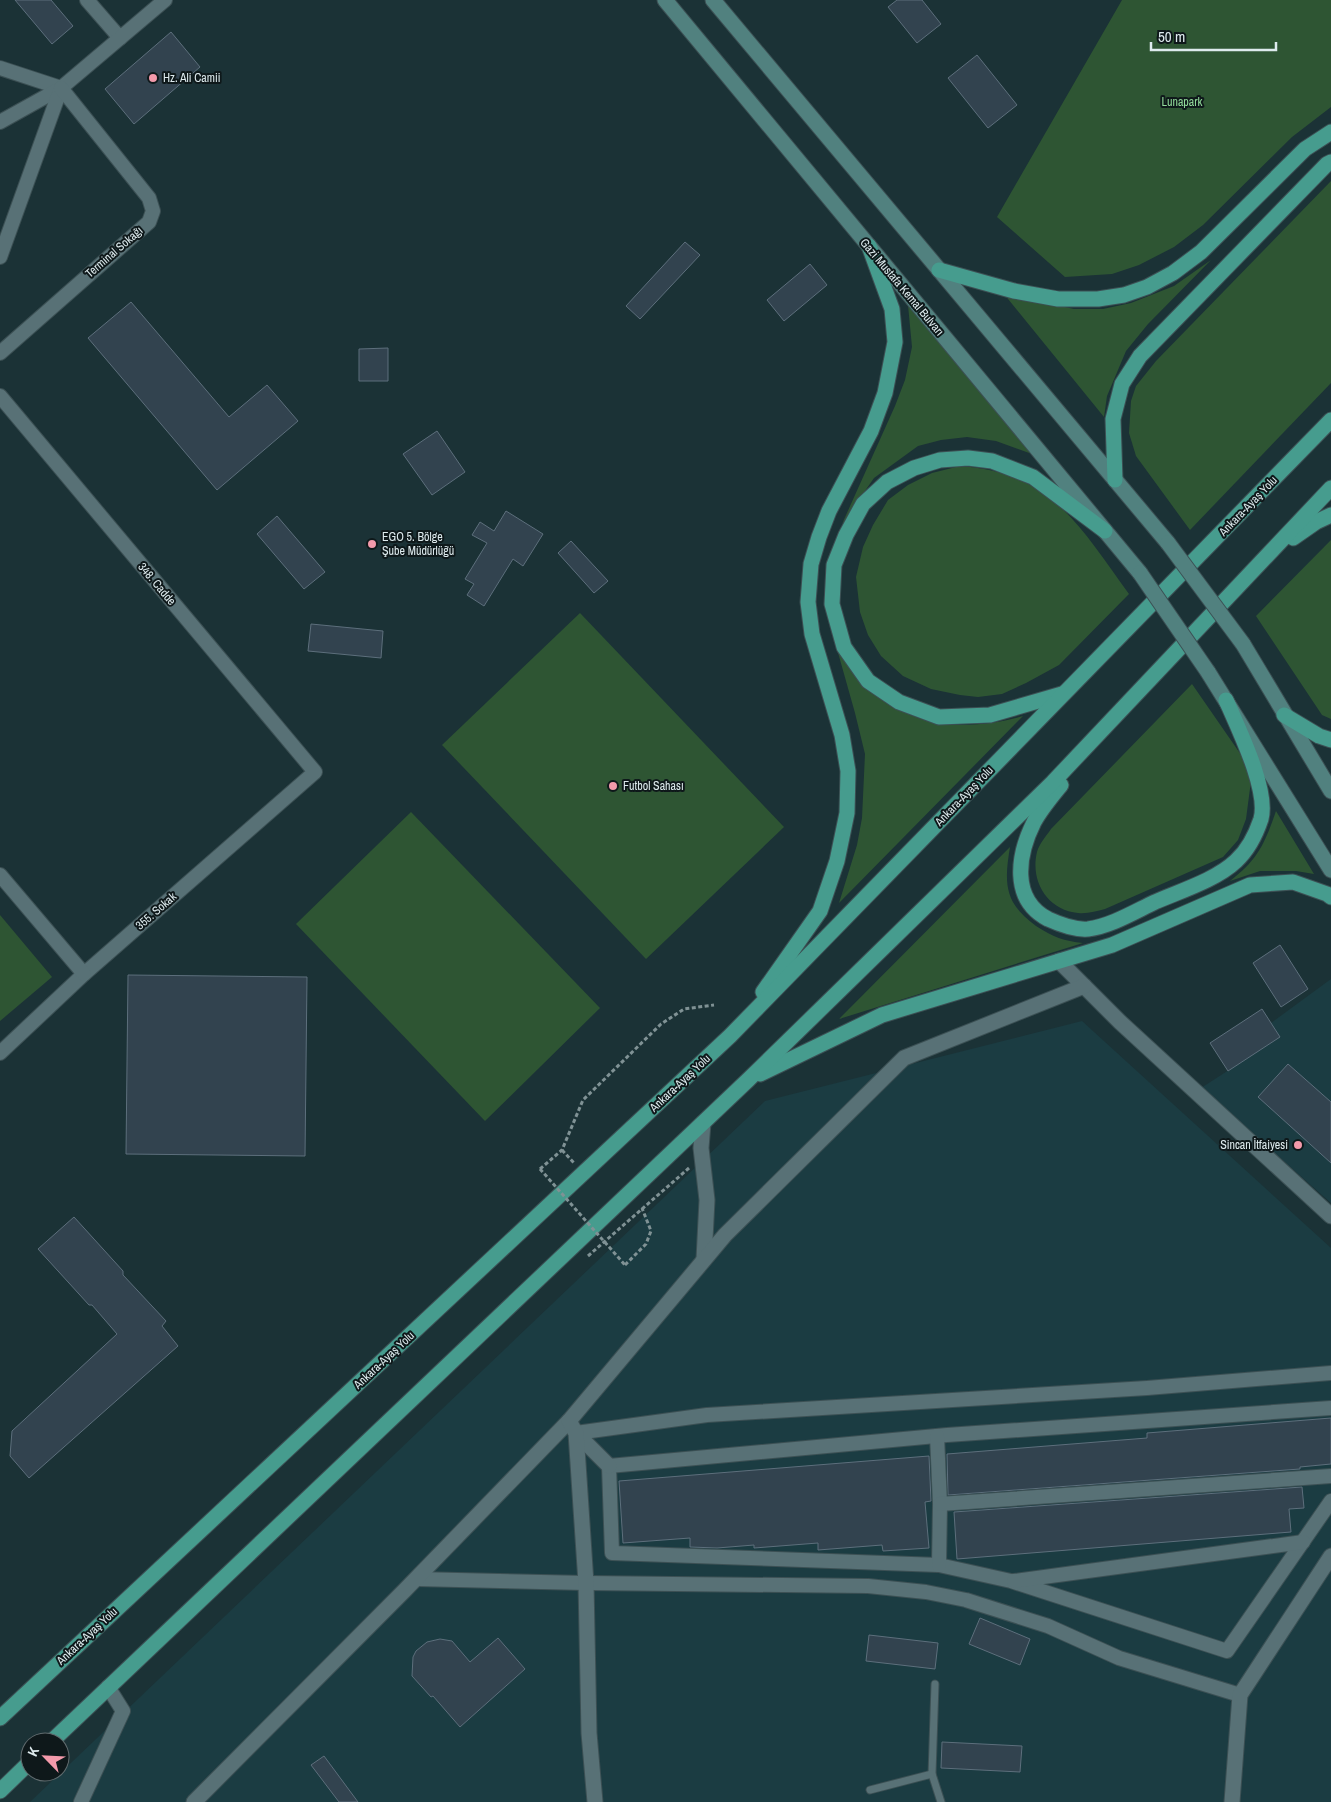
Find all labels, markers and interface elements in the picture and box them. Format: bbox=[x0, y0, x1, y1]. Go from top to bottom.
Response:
scale bar bbox=[1151, 20, 1276, 52]
text: 50 m bbox=[1158, 26, 1185, 47]
place label: Hz. Ali Camii bbox=[163, 70, 220, 86]
marker: Hz. Ali Camii bbox=[147, 72, 159, 84]
park label: Lunapark bbox=[1161, 94, 1203, 110]
street label: Terminal Sokağı bbox=[82, 223, 146, 281]
street label: Gazi Mustafa Kemal Bulvarı bbox=[856, 235, 948, 339]
street label: Ankara-Ayaş Yolu bbox=[1215, 473, 1281, 540]
place label: EGO 5. Bölge Şube Müdürlüğü bbox=[382, 529, 454, 559]
marker: EGO 5. Bölge Şube Müdürlüğü bbox=[366, 538, 378, 550]
street label: 348. Cadde bbox=[135, 559, 179, 609]
street label: Ankara-Ayaş Yolu bbox=[931, 763, 997, 830]
place label: Futbol Sahası bbox=[623, 778, 684, 794]
marker: Futbol Sahası bbox=[607, 780, 619, 792]
street label: 355. Sokak bbox=[132, 889, 180, 933]
street label: Ankara-Ayaş Yolu bbox=[645, 1051, 714, 1116]
place label: Sincan İtfaiyesi bbox=[1220, 1137, 1288, 1153]
marker: Sincan İtfaiyesi bbox=[1292, 1139, 1304, 1151]
street label: Ankara-Ayaş Yolu bbox=[349, 1328, 418, 1393]
street label: Ankara-Ayaş Yolu bbox=[52, 1604, 121, 1669]
north arrow bbox=[20, 1732, 70, 1782]
text: K bbox=[23, 1744, 43, 1759]

